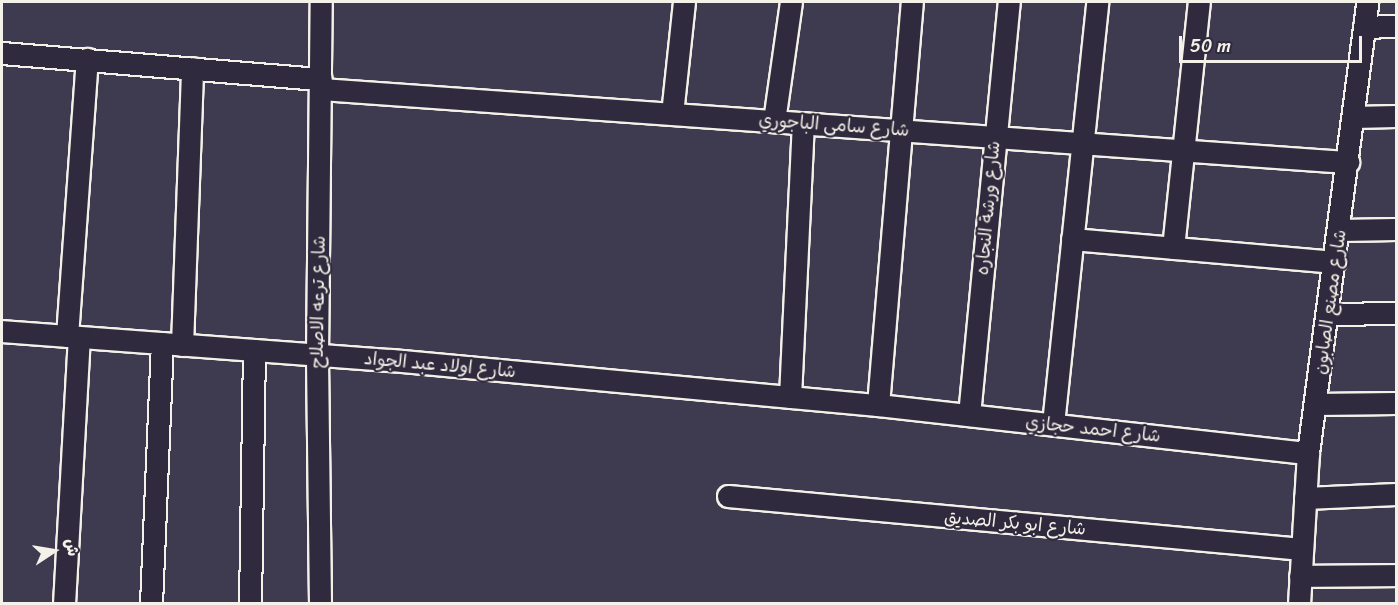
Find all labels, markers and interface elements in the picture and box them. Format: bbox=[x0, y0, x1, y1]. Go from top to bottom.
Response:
scale bar bbox=[1182, 24, 1365, 62]
text: 50 m bbox=[1190, 30, 1231, 62]
street label: شارع سامى الباجوري bbox=[758, 109, 910, 141]
street label: شارع ورشة النجاره bbox=[971, 140, 1005, 276]
street label: شارع مصنع الصابون bbox=[1309, 228, 1351, 376]
street label: شارع ترعه الاصلاح bbox=[306, 235, 330, 369]
street label: شارع اولاد عبد الجواد bbox=[363, 348, 517, 382]
street label: شارع احمد حجازي bbox=[1024, 411, 1162, 447]
street label: شارع ابو بكر الصديق bbox=[943, 506, 1087, 540]
north arrow bbox=[24, 521, 84, 581]
text: ش bbox=[56, 536, 88, 559]

